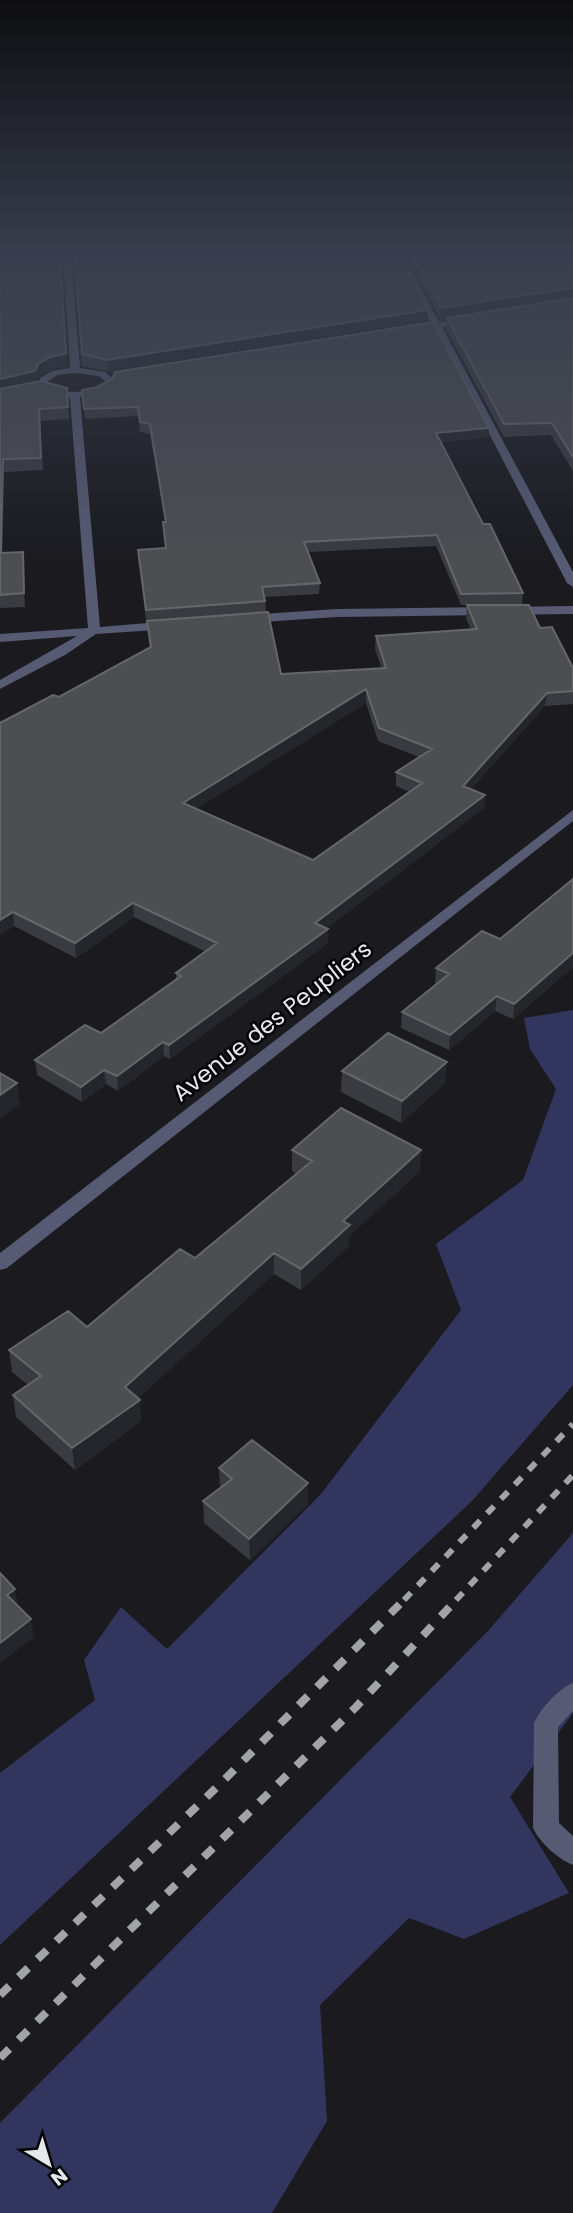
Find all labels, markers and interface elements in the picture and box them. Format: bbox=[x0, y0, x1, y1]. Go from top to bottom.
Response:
street label: Avenue des Peupliers bbox=[166, 933, 378, 1109]
north arrow bbox=[14, 2129, 84, 2199]
text: N bbox=[45, 2162, 73, 2192]

